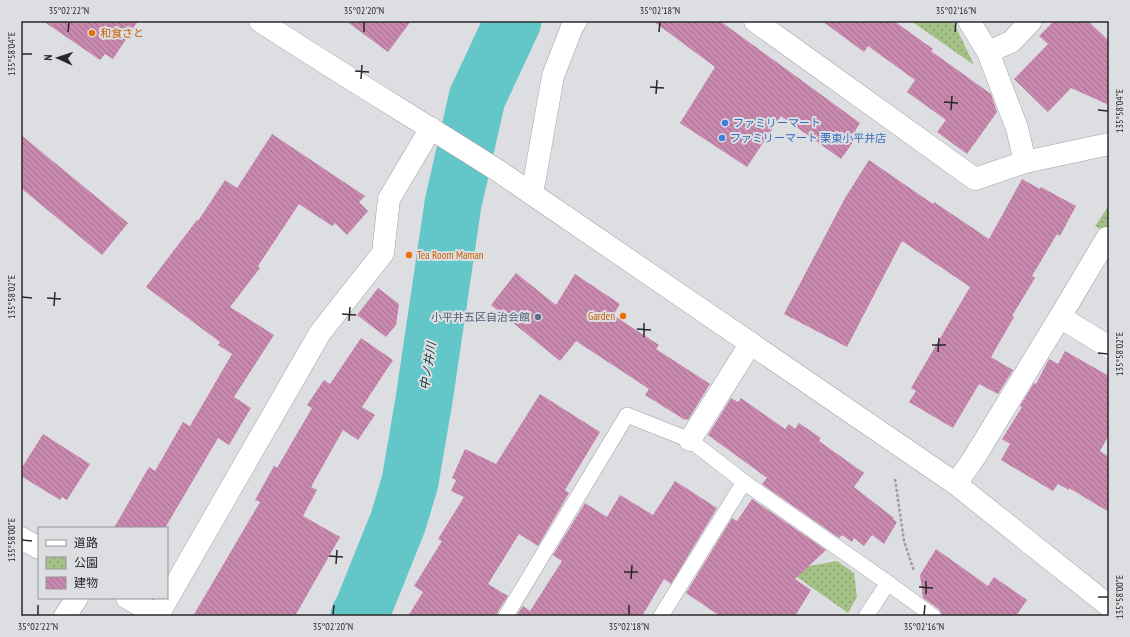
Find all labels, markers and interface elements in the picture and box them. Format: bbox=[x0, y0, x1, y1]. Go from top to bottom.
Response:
text: 35°02'22"N bbox=[49, 4, 89, 17]
text: 35°02'20"N bbox=[344, 4, 384, 17]
text: 35°02'18"N bbox=[640, 4, 680, 17]
text: 35°02'16"N bbox=[936, 4, 976, 17]
place label: 和食さと bbox=[100, 26, 144, 40]
marker: 和食さと bbox=[87, 28, 97, 38]
text: 135°58'04"E bbox=[5, 32, 18, 76]
north arrow bbox=[38, 38, 78, 78]
text: N bbox=[41, 54, 55, 61]
text: 135°58'04"E bbox=[1113, 89, 1126, 133]
place label: ファミリーマート bbox=[733, 116, 821, 130]
marker: ファミリーマート bbox=[720, 118, 730, 128]
place label: ファミリーマート 栗東小平井店 bbox=[730, 131, 886, 145]
marker: ファミリーマート 栗東小平井店 bbox=[717, 133, 727, 143]
place label: Tea Room Maman bbox=[417, 248, 484, 262]
marker: Tea Room Maman bbox=[404, 250, 414, 260]
text: 135°58'02"E bbox=[5, 275, 18, 319]
place label: Garden bbox=[588, 309, 615, 323]
place label: 小平井五区自治会館 bbox=[431, 310, 530, 324]
marker: Garden bbox=[618, 311, 628, 321]
marker: 小平井五区自治会館 bbox=[533, 312, 543, 322]
text: 135°58'02"E bbox=[1113, 332, 1126, 376]
water label: 中ノ井川 bbox=[416, 339, 439, 391]
text: 135°58'00"E bbox=[5, 518, 18, 562]
legend bbox=[38, 527, 168, 599]
text: 道路 bbox=[74, 535, 98, 550]
text: 公園 bbox=[74, 555, 98, 570]
text: 建物 bbox=[74, 575, 98, 590]
text: 135°58'00"E bbox=[1113, 575, 1126, 619]
text: 35°02'22"N bbox=[18, 620, 58, 633]
text: 35°02'20"N bbox=[313, 620, 353, 633]
text: 35°02'18"N bbox=[609, 620, 649, 633]
text: 35°02'16"N bbox=[904, 620, 944, 633]

